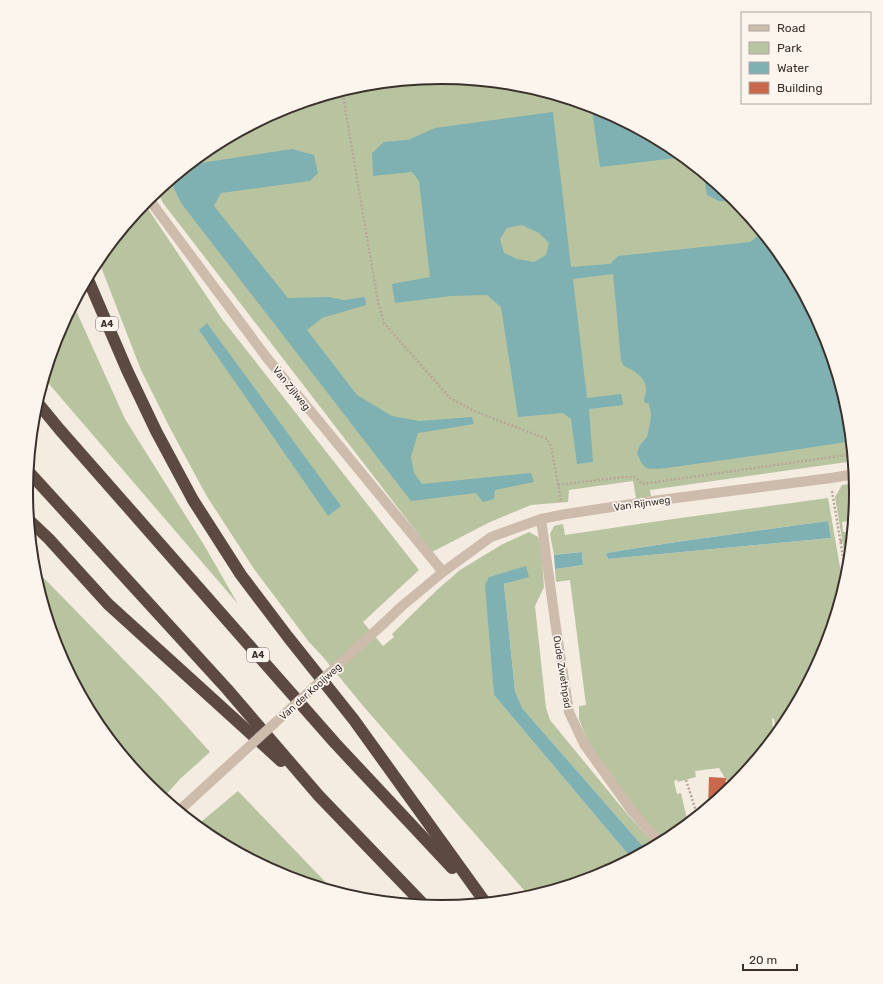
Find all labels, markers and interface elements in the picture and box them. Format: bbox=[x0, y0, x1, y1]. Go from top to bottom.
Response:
legend bbox=[741, 12, 871, 104]
text: Road bbox=[777, 21, 805, 35]
text: Park bbox=[777, 41, 803, 55]
text: Water bbox=[777, 61, 809, 75]
text: Building bbox=[777, 81, 823, 95]
road number: A4 bbox=[96, 317, 118, 331]
street label: Van Zijlweg bbox=[270, 364, 313, 413]
street label: Van Rijnweg bbox=[613, 494, 671, 514]
street label: Oude Zwethpad bbox=[550, 635, 574, 709]
road number: A4 bbox=[247, 648, 269, 662]
street label: Van der Kooijweg bbox=[277, 661, 344, 723]
scale bar bbox=[743, 946, 797, 972]
text: 20 m bbox=[749, 953, 777, 967]

